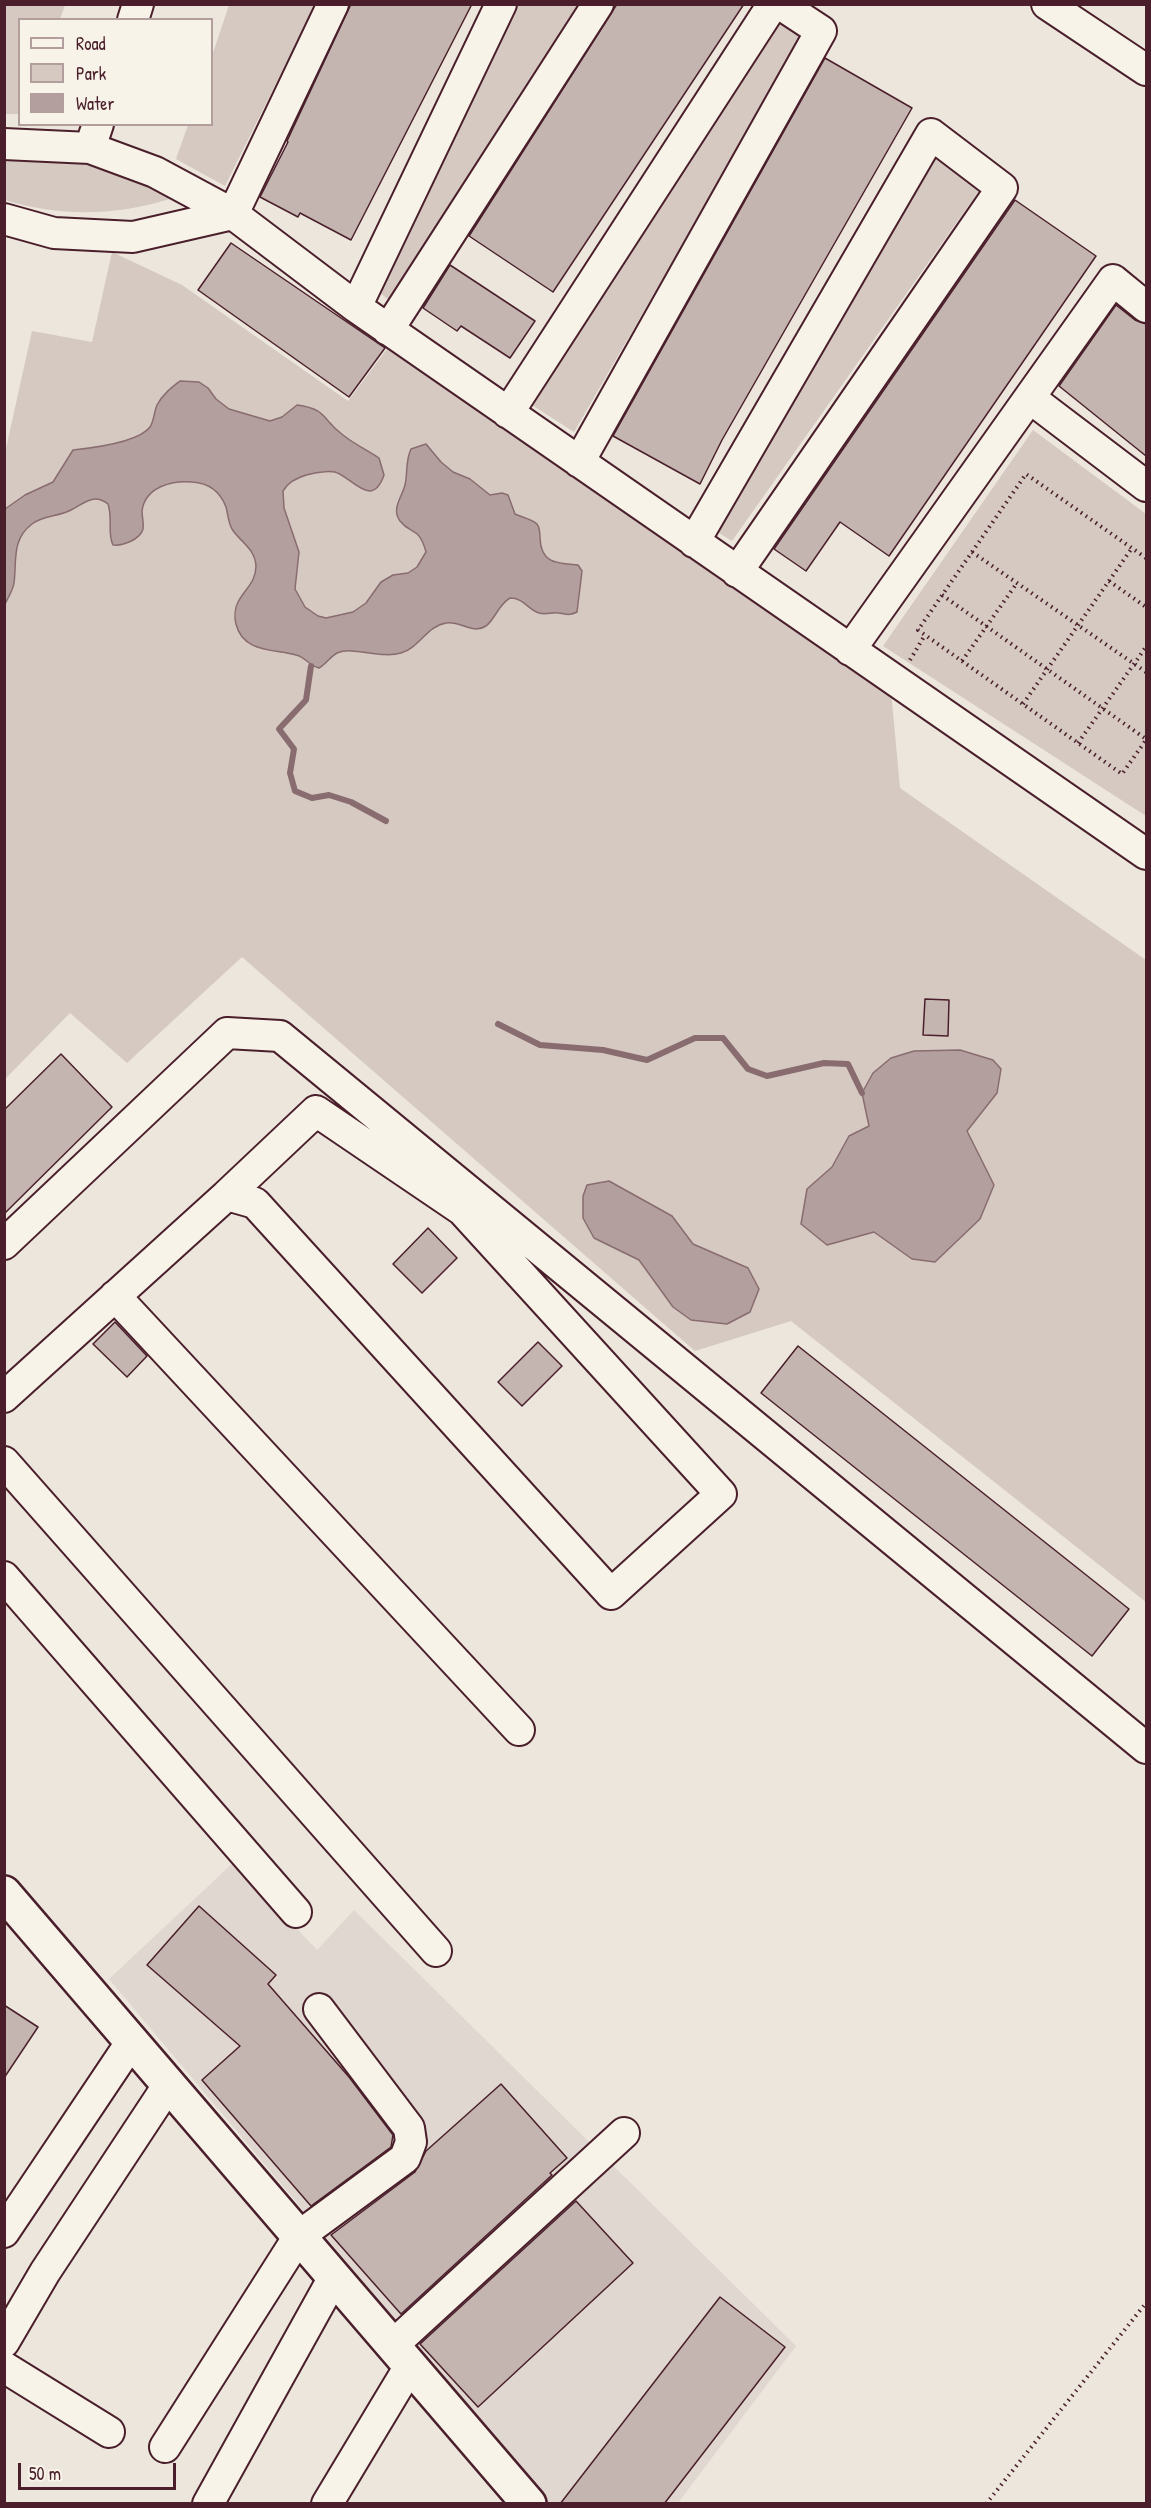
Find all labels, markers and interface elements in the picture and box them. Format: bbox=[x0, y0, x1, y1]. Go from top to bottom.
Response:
legend bbox=[18, 18, 213, 126]
text: Road bbox=[76, 31, 106, 56]
text: Park bbox=[76, 61, 106, 86]
text: Water bbox=[76, 91, 114, 116]
scale bar bbox=[21, 2451, 178, 2489]
text: 50 m bbox=[29, 2461, 61, 2486]

